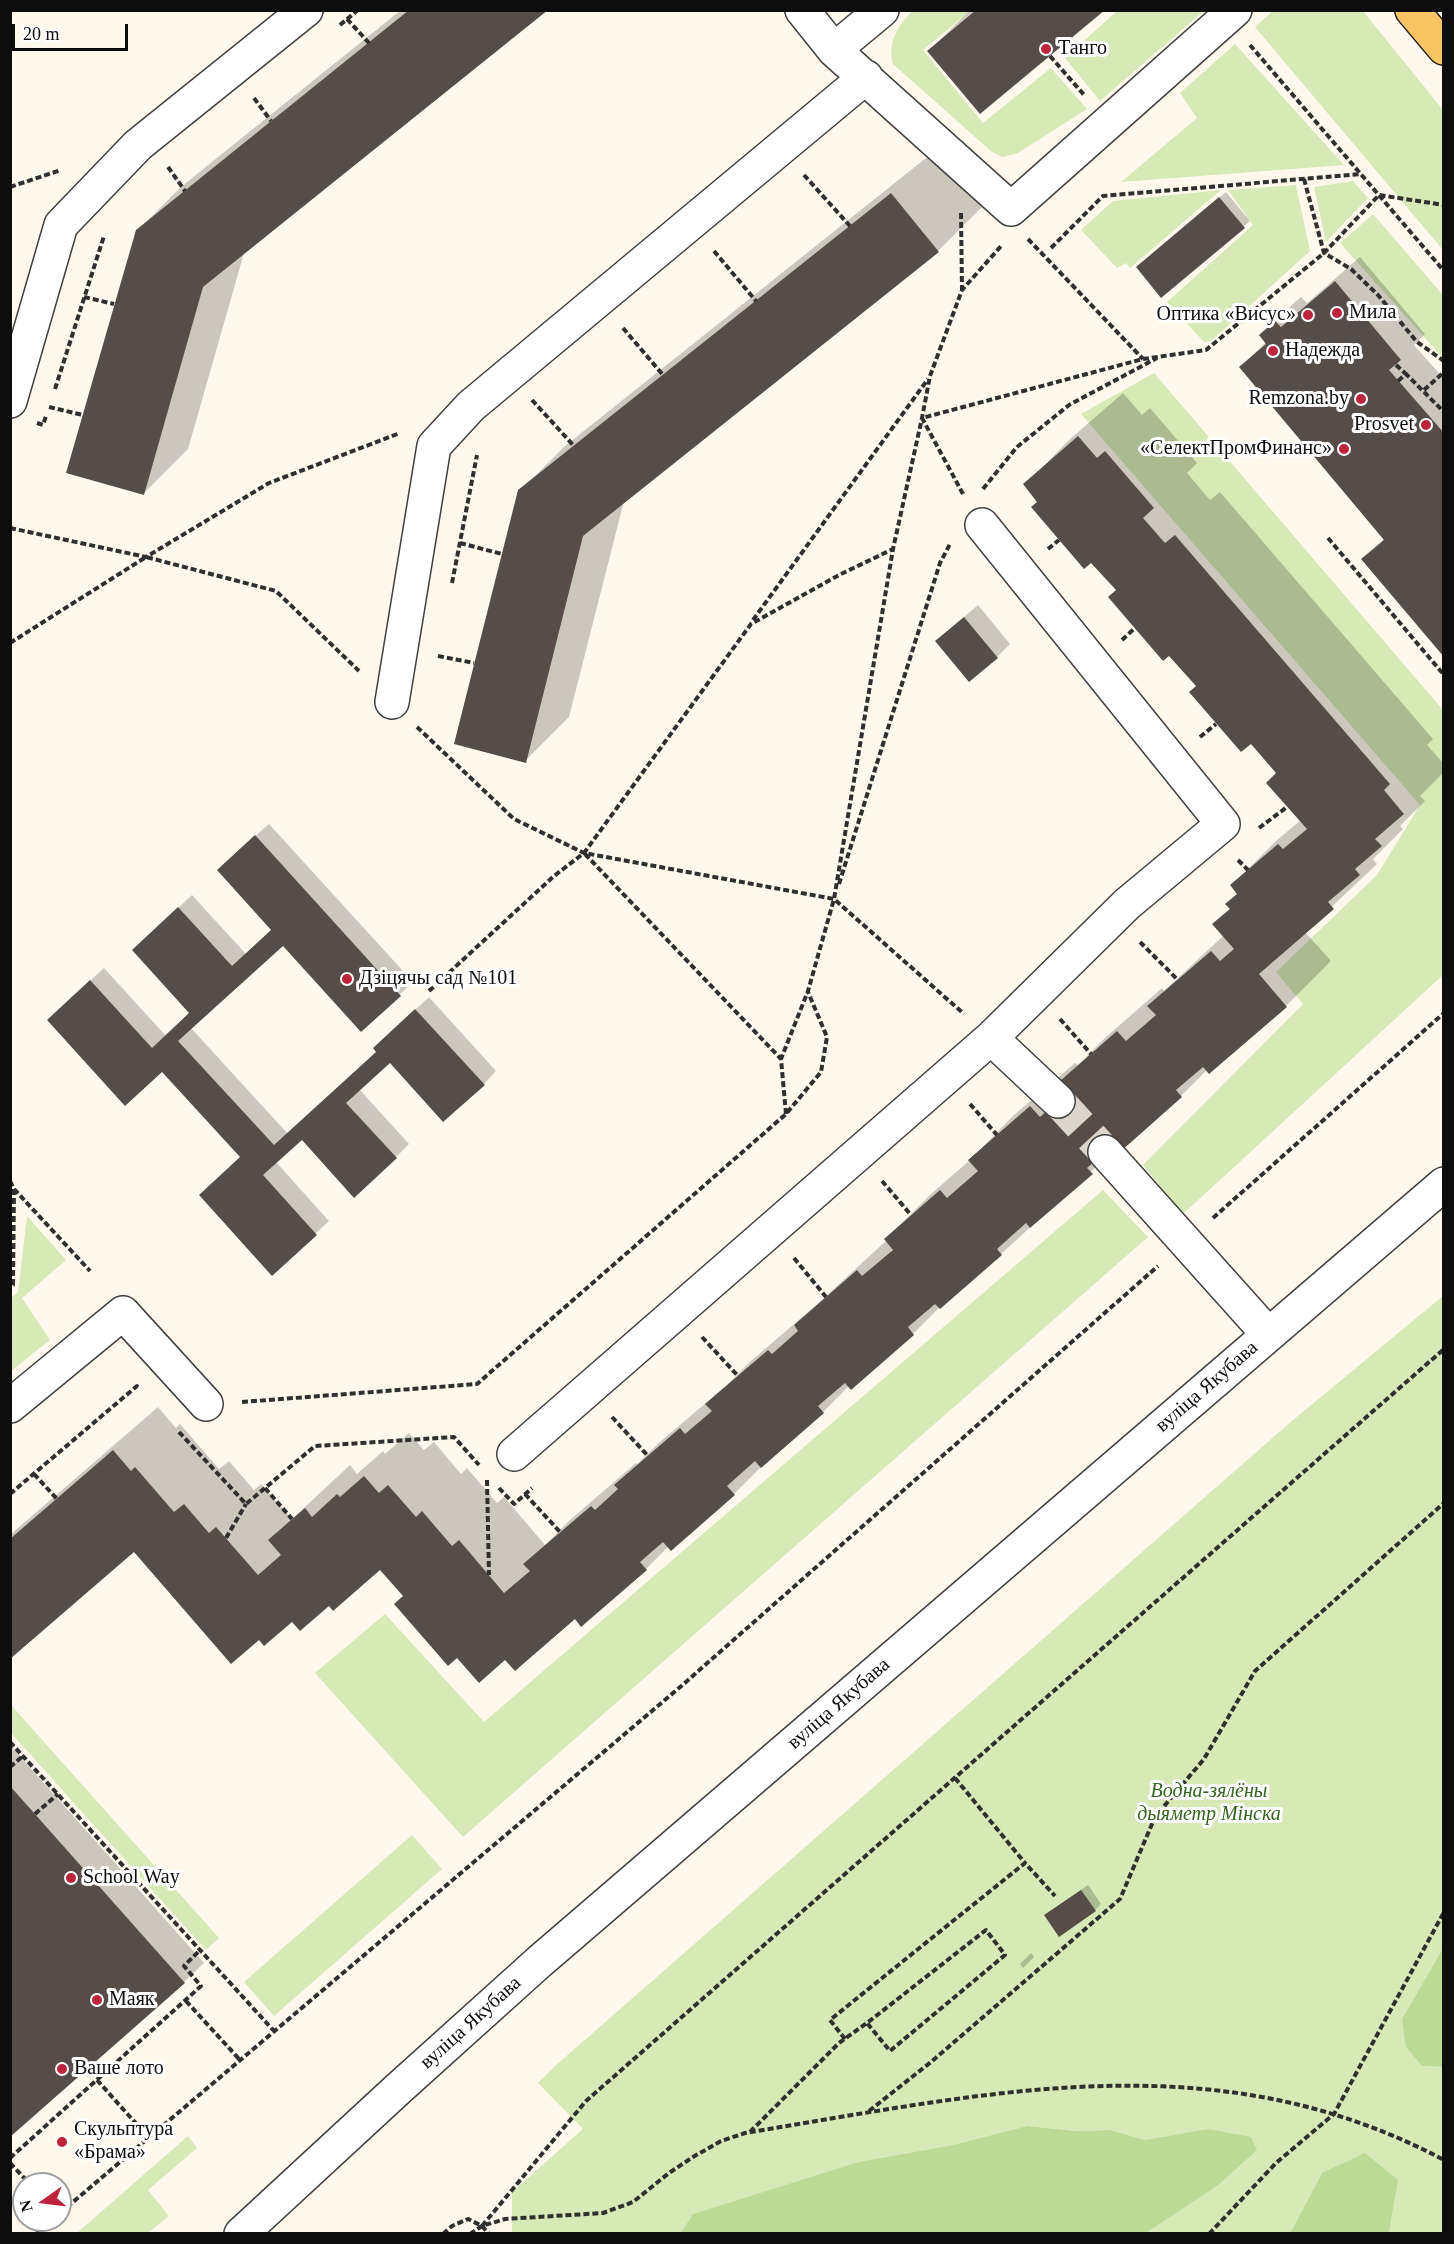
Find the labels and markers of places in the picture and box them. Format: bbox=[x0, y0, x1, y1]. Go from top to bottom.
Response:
place label: Танго bbox=[1058, 37, 1107, 61]
marker: Танго bbox=[1039, 42, 1053, 56]
place label: Мила bbox=[1349, 301, 1396, 325]
place label: Оптика «Висус» bbox=[1157, 303, 1296, 327]
marker: Мила bbox=[1330, 306, 1344, 320]
marker: Оптика «Висус» bbox=[1301, 308, 1315, 322]
place label: Надежда bbox=[1285, 339, 1360, 363]
marker: Надежда bbox=[1266, 344, 1280, 358]
place label: Remzona.by bbox=[1248, 387, 1349, 411]
marker: Remzona.by bbox=[1354, 392, 1368, 406]
place label: Prosvet bbox=[1354, 413, 1414, 437]
marker: Prosvet bbox=[1419, 418, 1433, 432]
place label: «СелектПромФинанс» bbox=[1140, 437, 1332, 461]
marker: «СелектПромФинанс» bbox=[1337, 442, 1351, 456]
place label: Дзіцячы сад №101 bbox=[359, 967, 517, 991]
marker: Дзіцячы сад №101 bbox=[340, 972, 354, 986]
place label: School Way bbox=[83, 1866, 180, 1890]
marker: School Way bbox=[64, 1871, 78, 1885]
place label: Маяк bbox=[109, 1988, 155, 2012]
marker: Маяк bbox=[90, 1993, 104, 2007]
place label: Ваше лото bbox=[74, 2057, 164, 2081]
marker: Ваше лото bbox=[55, 2062, 69, 2076]
place label: Скульптура «Брама» bbox=[74, 2118, 173, 2165]
marker: Скульптура «Брама» bbox=[55, 2135, 69, 2149]

